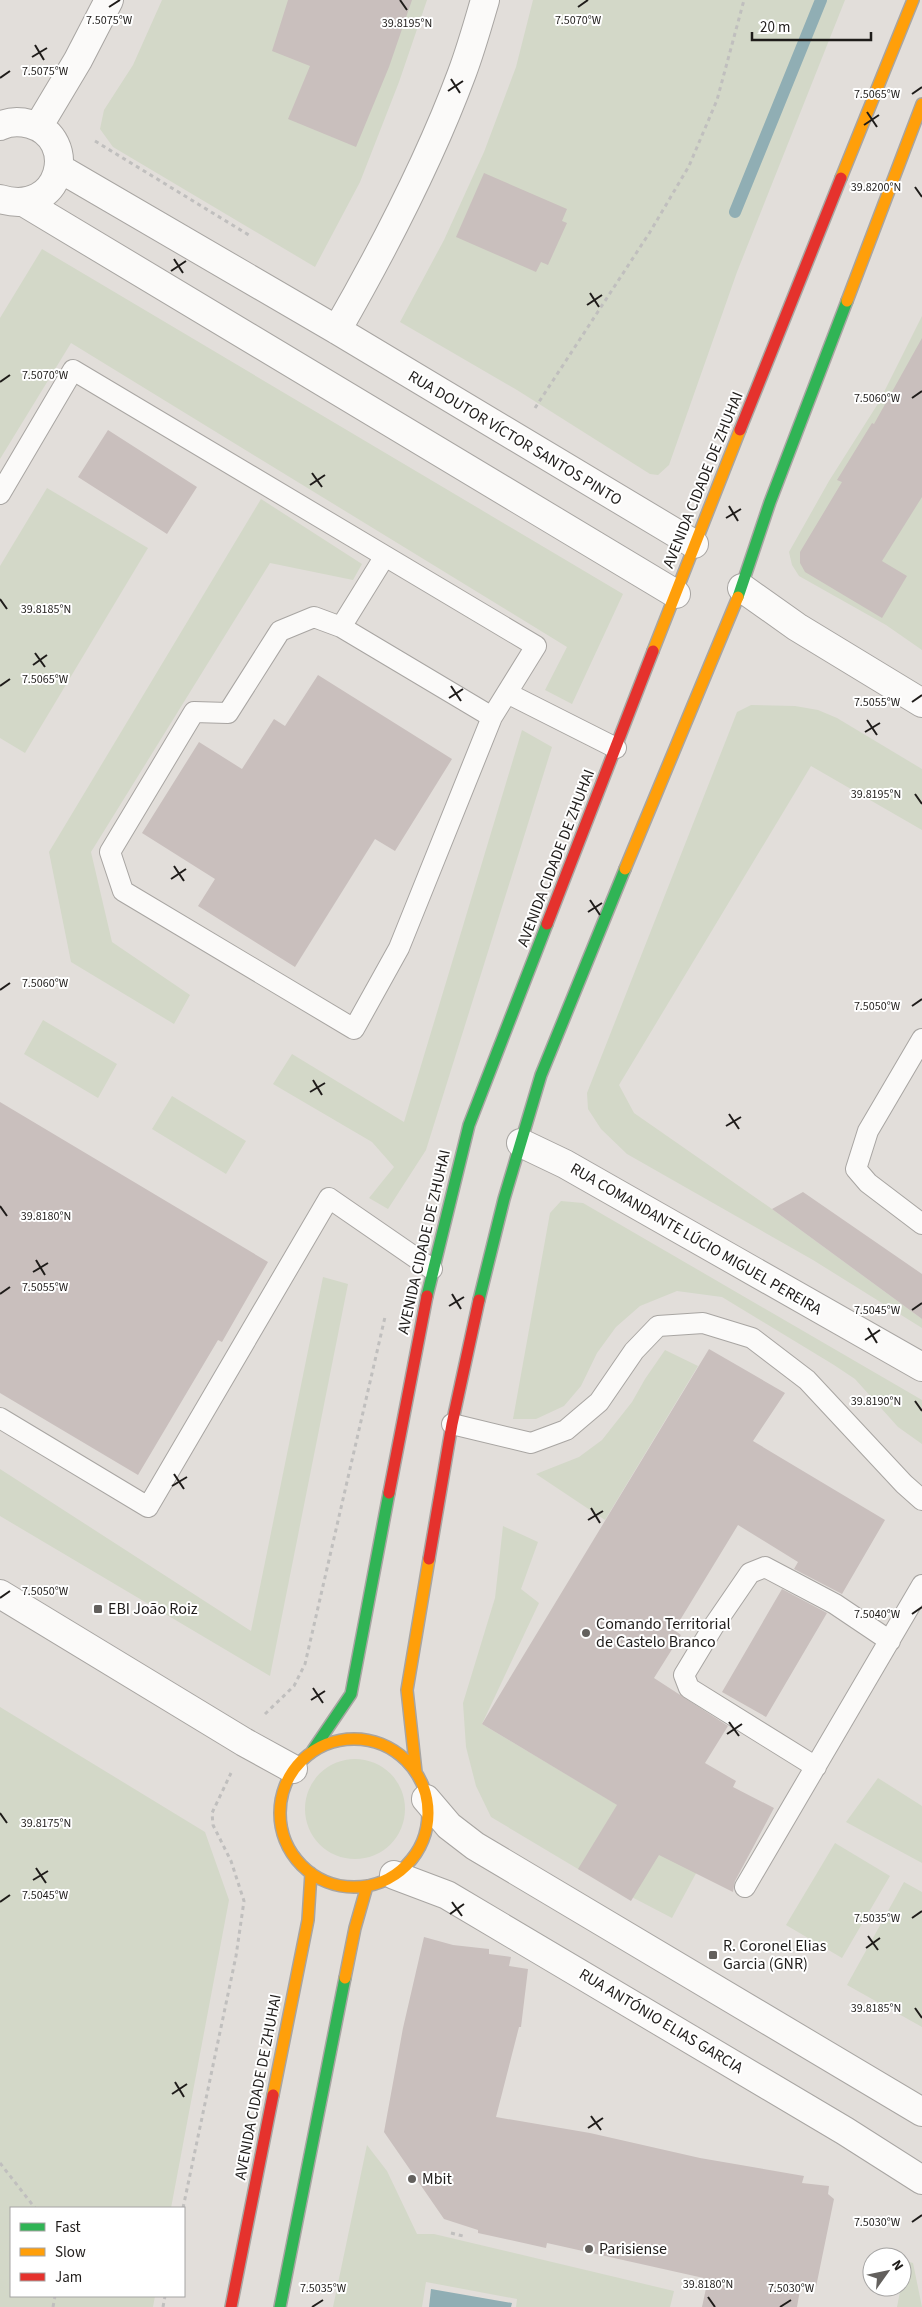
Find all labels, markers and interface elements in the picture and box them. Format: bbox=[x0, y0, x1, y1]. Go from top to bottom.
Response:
scale bar bbox=[752, 10, 871, 42]
text: 7.5075°W bbox=[86, 12, 133, 29]
text: 7.5070°W bbox=[555, 12, 602, 29]
text: 39.8195°N bbox=[382, 15, 432, 32]
text: 20 m bbox=[760, 17, 790, 38]
text: 7.5075°W bbox=[22, 63, 69, 80]
text: 7.5065°W bbox=[854, 86, 901, 103]
text: 39.8200°N bbox=[851, 179, 901, 196]
street label: RUA DOUTOR VÍCTOR SANTOS PINTO bbox=[404, 365, 626, 511]
text: 7.5070°W bbox=[22, 367, 69, 384]
street label: AVENIDA CIDADE DE ZHUHAI bbox=[657, 388, 749, 572]
text: 7.5060°W bbox=[854, 390, 901, 407]
text: 39.8185°N bbox=[21, 601, 71, 618]
text: 7.5065°W bbox=[22, 671, 69, 688]
text: 7.5055°W bbox=[854, 694, 901, 711]
street label: AVENIDA CIDADE DE ZHUHAI bbox=[512, 766, 600, 950]
text: 39.8195°N bbox=[851, 786, 901, 803]
text: 7.5060°W bbox=[22, 975, 69, 992]
text: 7.5050°W bbox=[854, 998, 901, 1015]
street label: AVENIDA CIDADE DE ZHUHAI bbox=[392, 1148, 456, 1336]
street label: RUA COMANDANTE LÚCIO MIGUEL PEREIRA bbox=[566, 1158, 826, 1320]
text: 39.8180°N bbox=[21, 1208, 71, 1225]
text: 7.5055°W bbox=[22, 1279, 69, 1296]
text: 7.5045°W bbox=[854, 1302, 901, 1319]
text: 39.8190°N bbox=[851, 1393, 901, 1410]
text: 7.5050°W bbox=[22, 1583, 69, 1600]
place label: EBI João Roiz bbox=[108, 1598, 198, 1620]
marker: EBI João Roiz bbox=[92, 1603, 104, 1615]
text: 7.5040°W bbox=[854, 1606, 901, 1623]
place label: Comando Territorial de Castelo Branco bbox=[596, 1613, 731, 1653]
marker: Comando Territorial de Castelo Branco bbox=[580, 1627, 592, 1639]
text: 39.8175°N bbox=[21, 1815, 71, 1832]
text: 7.5045°W bbox=[22, 1887, 69, 1904]
text: 7.5035°W bbox=[854, 1910, 901, 1927]
place label: R. Coronel Elias Garcia (GNR) bbox=[723, 1935, 827, 1975]
marker: R. Coronel Elias Garcia (GNR) bbox=[707, 1949, 719, 1961]
street label: RUA ANTÓNIO ELIAS GARCIA bbox=[575, 1963, 747, 2079]
street label: AVENIDA CIDADE DE ZHUHAI bbox=[229, 1992, 287, 2182]
text: 39.8185°N bbox=[851, 2000, 901, 2017]
place label: Mbit bbox=[422, 2168, 452, 2190]
marker: Mbit bbox=[406, 2173, 418, 2185]
legend bbox=[10, 2207, 185, 2297]
text: 7.5030°W bbox=[854, 2214, 901, 2231]
text: Fast bbox=[55, 2217, 81, 2238]
place label: Parisiense bbox=[599, 2238, 667, 2260]
text: Slow bbox=[55, 2242, 86, 2263]
marker: Parisiense bbox=[583, 2243, 595, 2255]
north arrow bbox=[862, 2247, 912, 2297]
text: N bbox=[886, 2256, 908, 2275]
text: Jam bbox=[55, 2267, 82, 2288]
text: 39.8180°N bbox=[683, 2276, 733, 2293]
text: 7.5035°W bbox=[300, 2280, 347, 2297]
text: 7.5030°W bbox=[768, 2280, 815, 2297]

